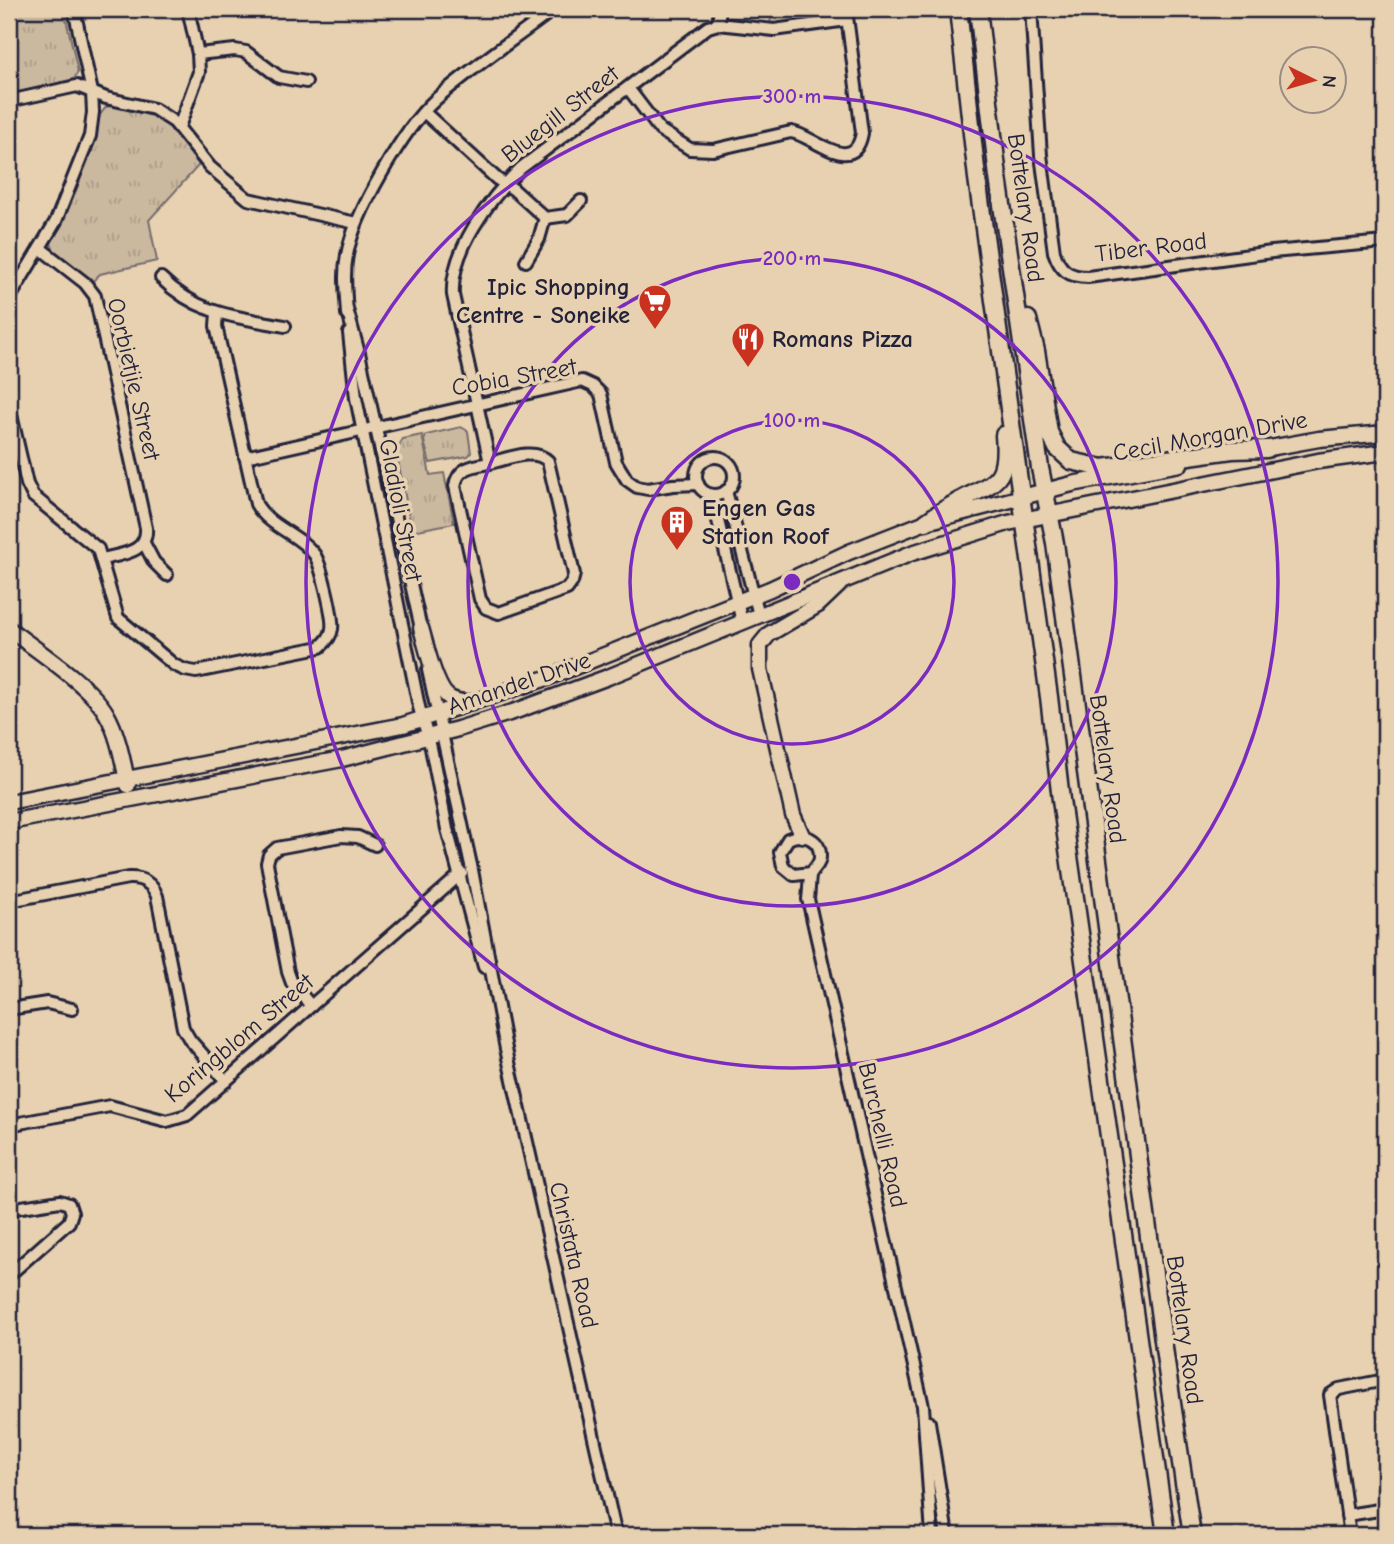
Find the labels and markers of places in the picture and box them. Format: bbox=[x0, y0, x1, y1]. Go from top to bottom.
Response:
place label: Ipic Shopping Centre - Soneike bbox=[456, 273, 630, 329]
supermarket icon: Ipic Shopping Centre - Soneike bbox=[636, 282, 674, 331]
restaurant icon: Romans Pizza bbox=[729, 320, 767, 369]
place label: Romans Pizza bbox=[772, 325, 913, 353]
place label: Engen Gas Station Roof bbox=[702, 494, 830, 550]
building icon: Engen Gas Station Roof bbox=[658, 503, 696, 552]
centre of rings bbox=[780, 570, 804, 594]

